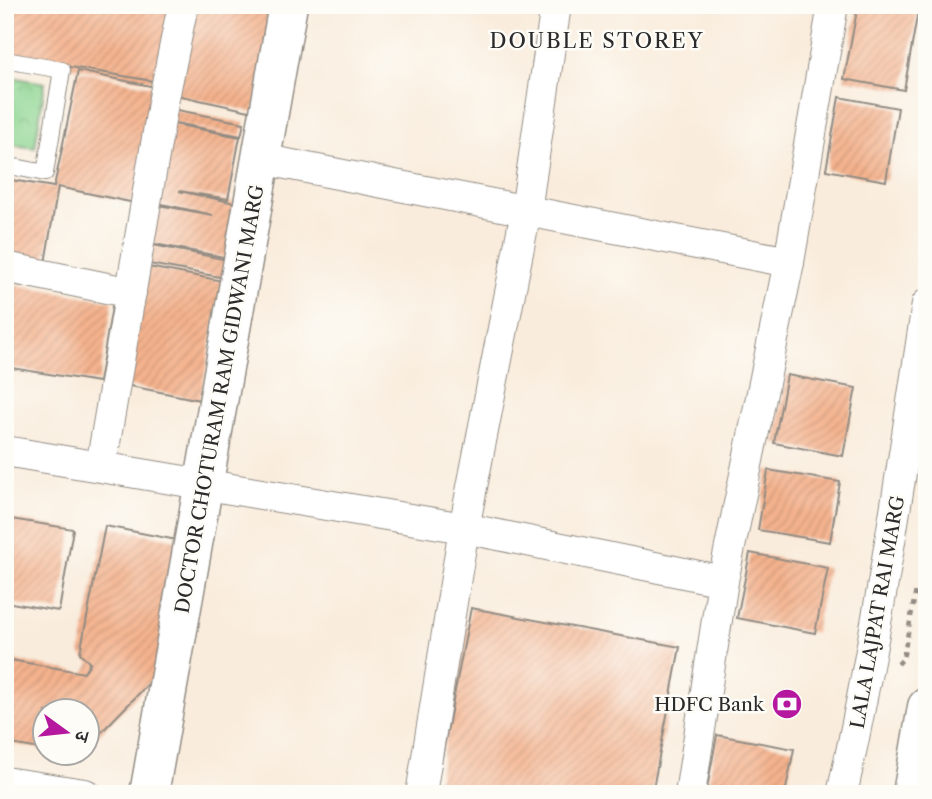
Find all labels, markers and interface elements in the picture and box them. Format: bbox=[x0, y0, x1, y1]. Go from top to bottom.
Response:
district label: DOUBLE STOREY bbox=[489, 28, 705, 53]
street label: DOCTOR CHOTURAM RAM GIDWANI MARG bbox=[170, 183, 269, 615]
street label: LALA LAJPAT RAI MARG bbox=[846, 494, 909, 730]
bank icon: HDFC Bank bbox=[770, 687, 804, 721]
place label: HDFC Bank bbox=[654, 693, 765, 716]
north arrow bbox=[32, 698, 102, 768]
text: उ bbox=[69, 727, 95, 745]

